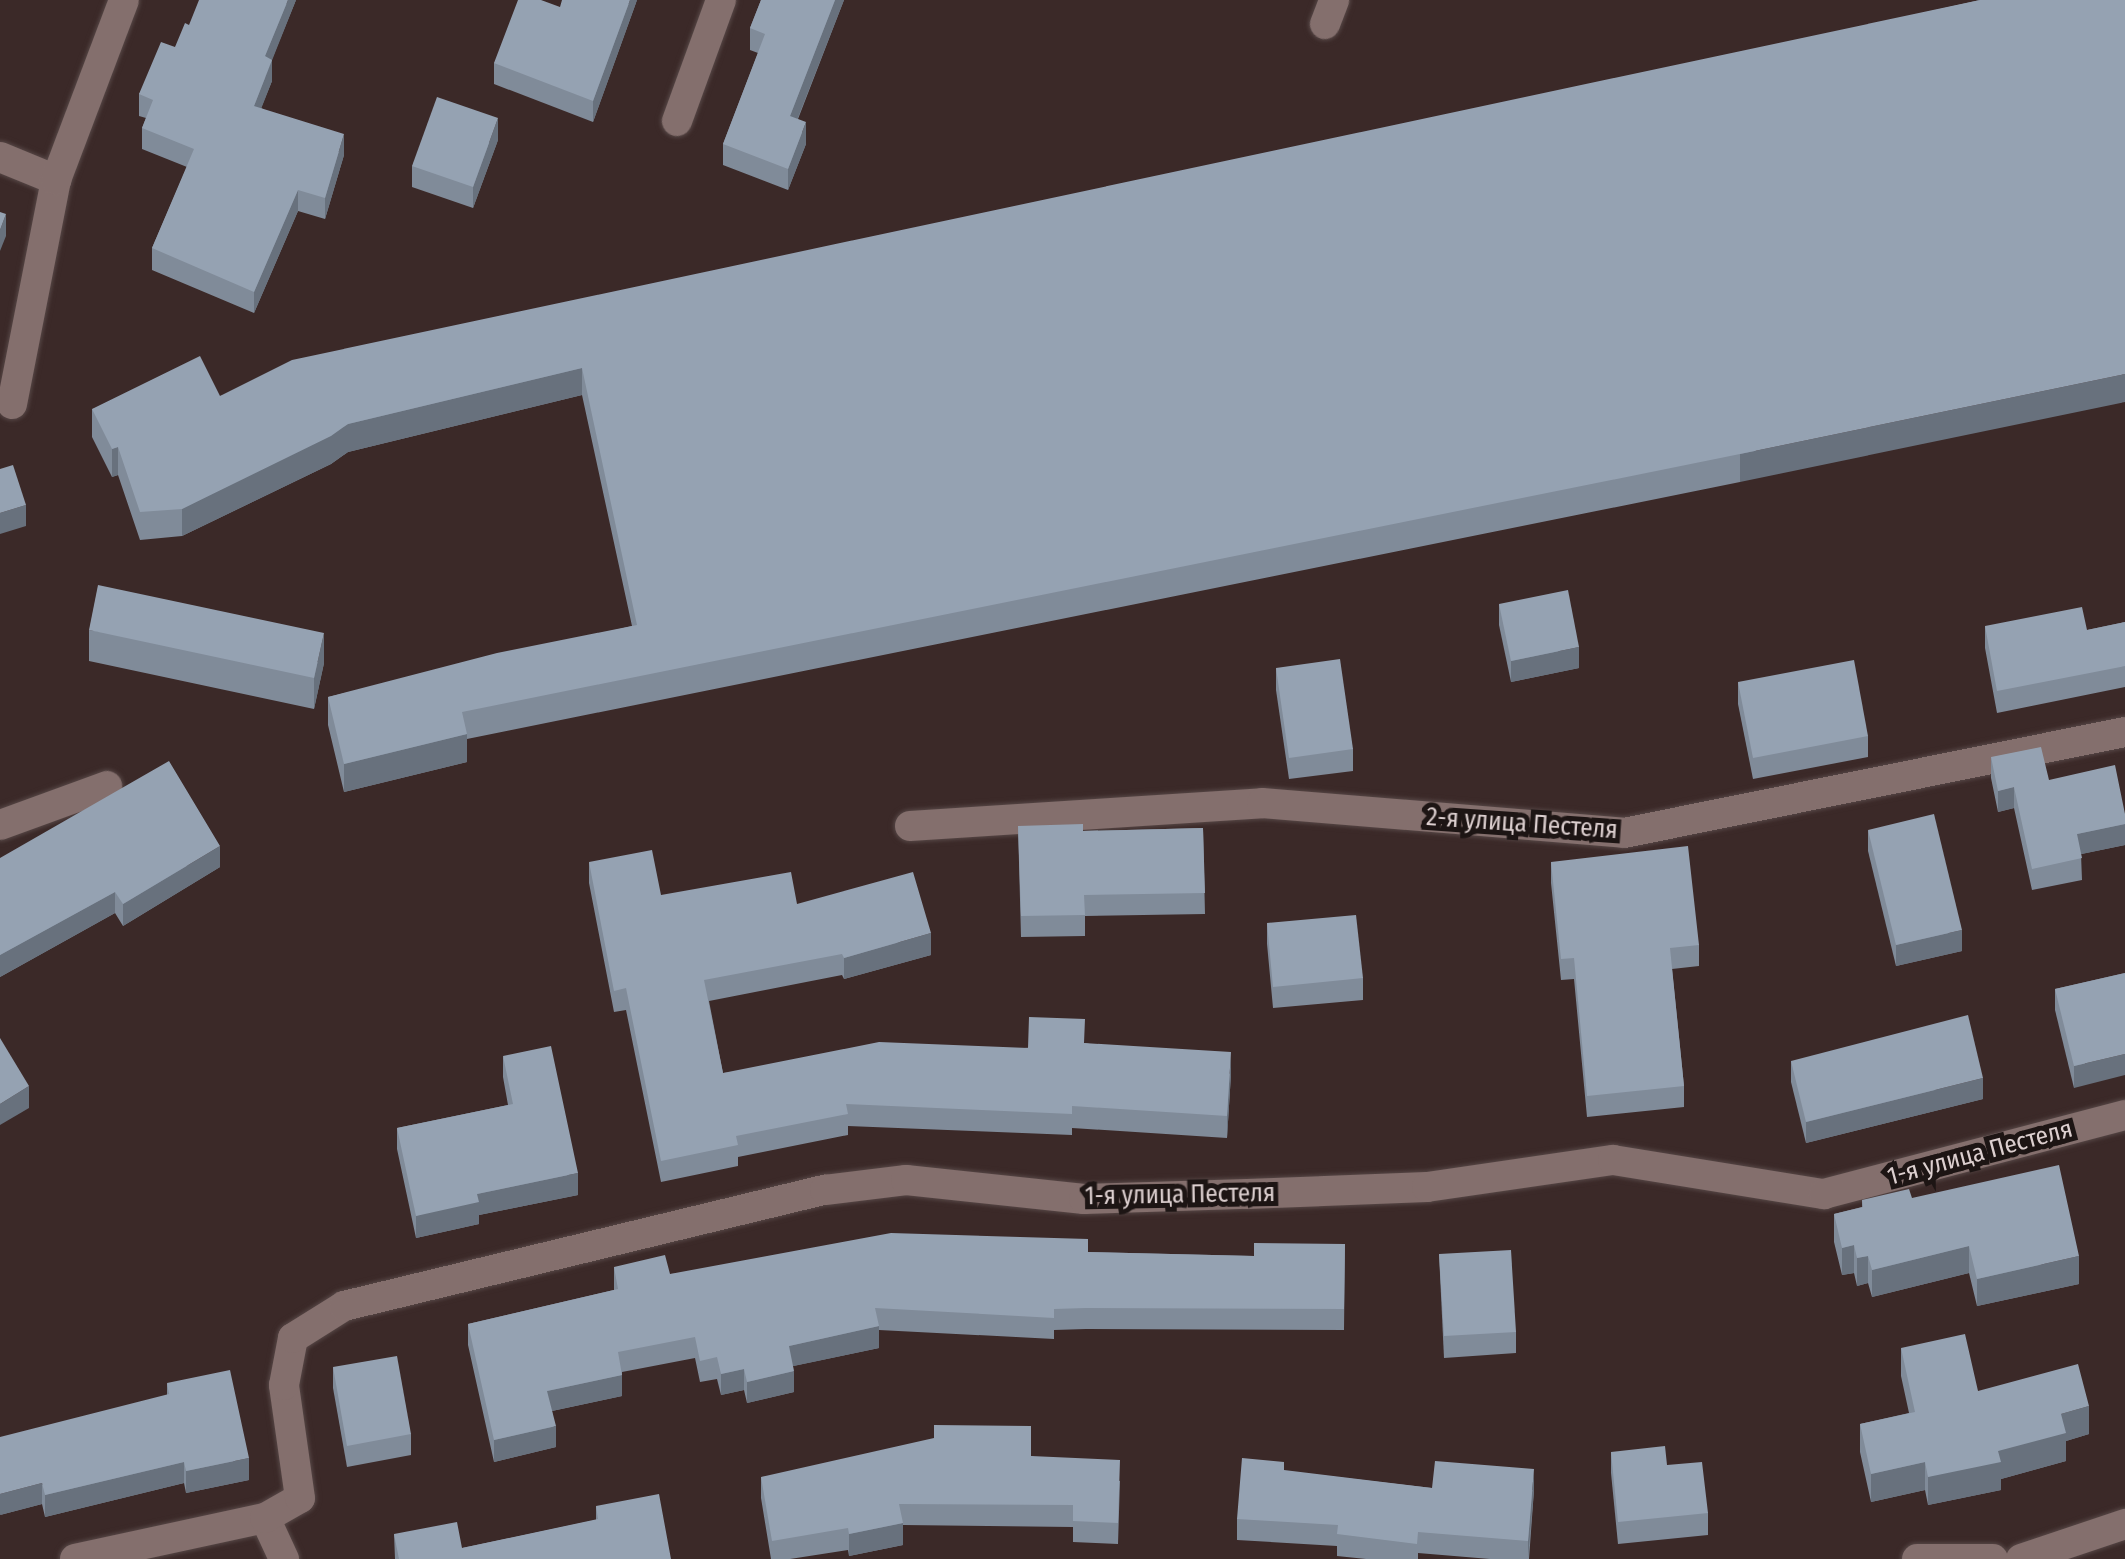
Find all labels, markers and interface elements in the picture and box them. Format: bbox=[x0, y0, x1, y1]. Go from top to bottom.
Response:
street label: 2-я улица Пестеля bbox=[1425, 802, 1619, 846]
street label: 1-я улица Пестеля bbox=[1884, 1114, 2076, 1192]
street label: 1-я улица Пестеля bbox=[1085, 1178, 1275, 1212]

